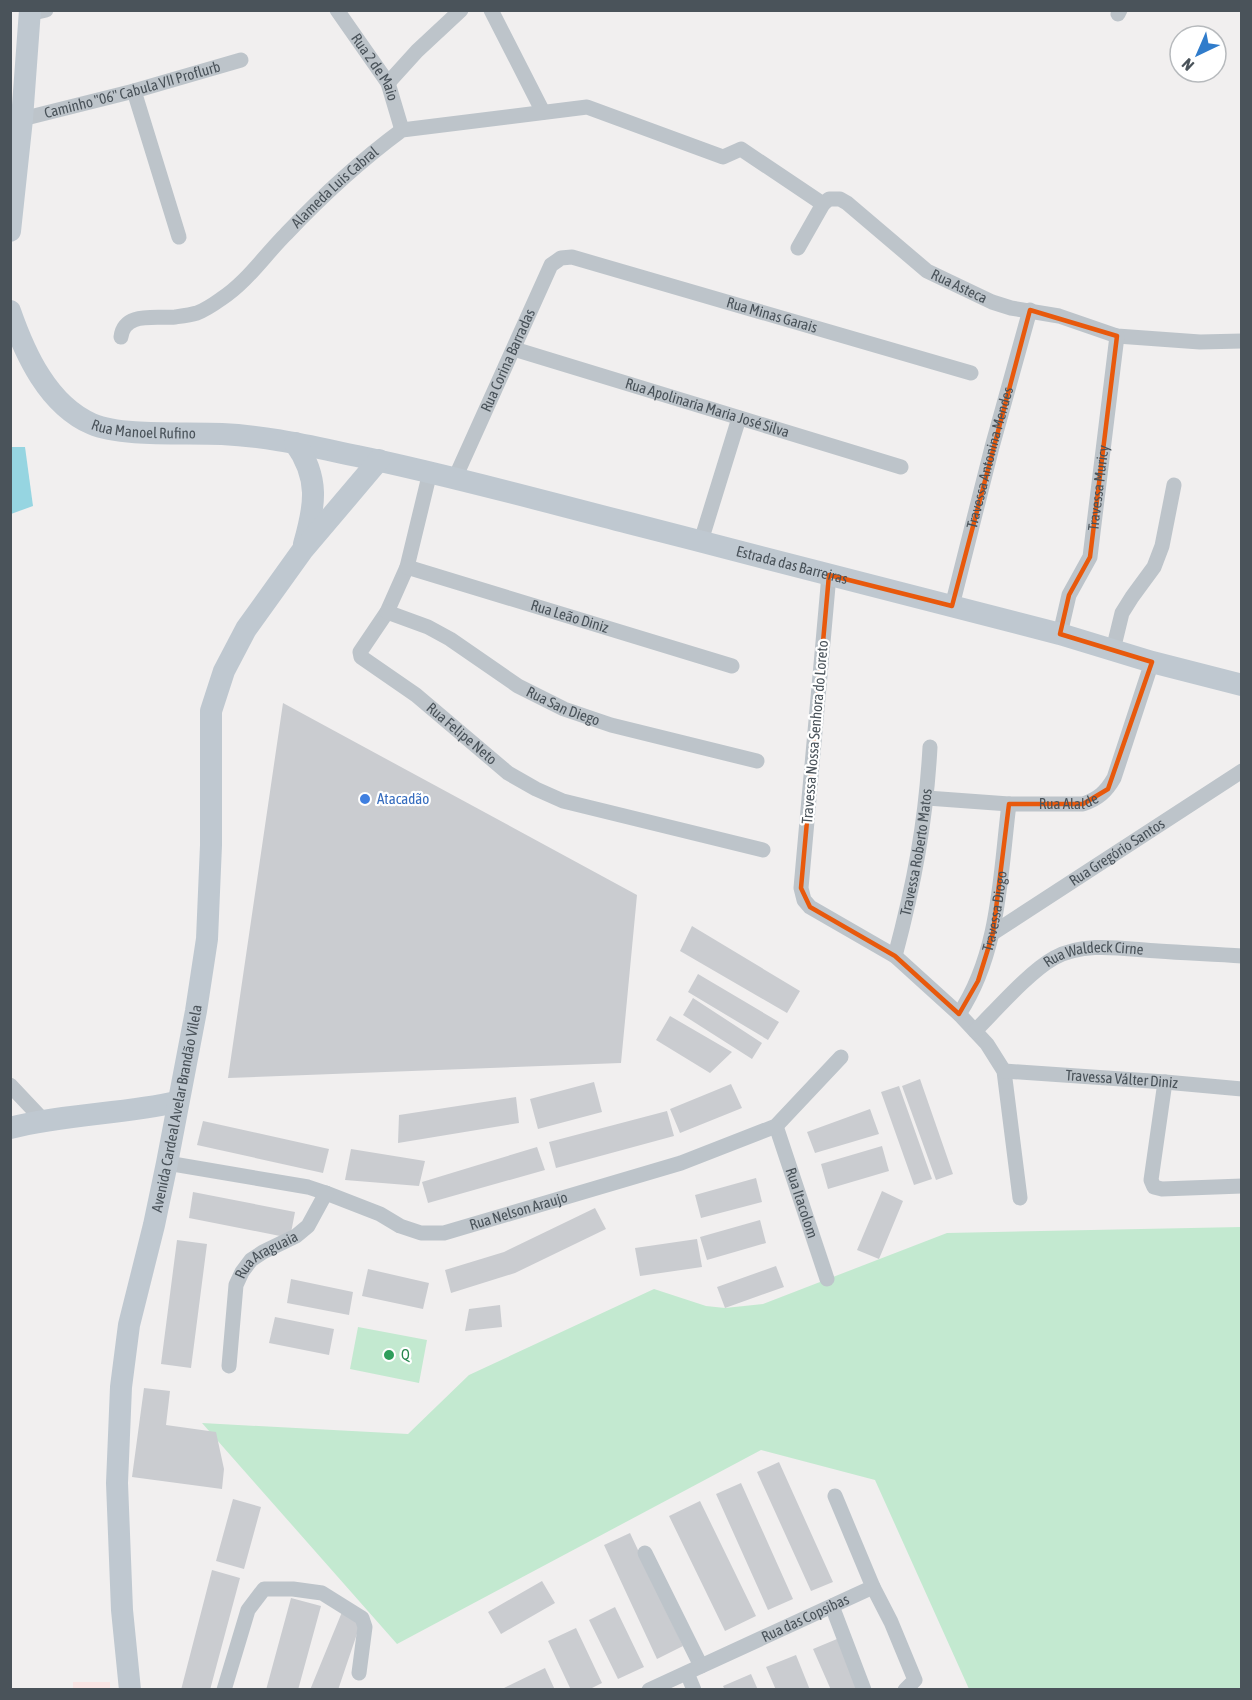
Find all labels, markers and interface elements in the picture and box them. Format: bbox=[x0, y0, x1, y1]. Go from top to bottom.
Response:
north arrow bbox=[1168, 24, 1228, 84]
street label: Rua 2 de Maio bbox=[348, 30, 402, 103]
text: N bbox=[1178, 55, 1197, 75]
street label: Caminho "06" Cabula VII Proflurb bbox=[42, 57, 222, 121]
street label: Alameda Luis Cabral bbox=[288, 143, 381, 231]
street label: Rua Asteca bbox=[929, 265, 990, 306]
street label: Rua Minas Garais bbox=[725, 293, 819, 336]
street label: Rua Corina Barradas bbox=[477, 306, 538, 414]
street label: Rua Apolinaria Maria José Silva bbox=[623, 374, 791, 440]
street label: Travessa Antonina Mendes bbox=[963, 385, 1016, 530]
street label: Rua Manoel Rufino bbox=[89, 416, 196, 441]
street label: Travessa Muricy bbox=[1084, 444, 1112, 532]
street label: Estrada das Barreiras bbox=[735, 542, 850, 587]
street label: Rua Leão Diniz bbox=[529, 596, 611, 636]
street label: Travessa Nossa Senhora do Loreto bbox=[798, 639, 831, 824]
street label: Rua San Diego bbox=[524, 683, 602, 729]
street label: Rua Felipe Neto bbox=[423, 699, 501, 768]
street label: Travessa Roberto Matos bbox=[896, 788, 935, 917]
street label: Rua Alalde bbox=[1039, 789, 1101, 812]
place label: Atacadão bbox=[377, 790, 429, 807]
marker: Atacadão bbox=[358, 792, 372, 806]
street label: Rua Gregório Santos bbox=[1066, 815, 1168, 889]
street label: Travessa Diogo bbox=[979, 870, 1010, 953]
street label: Rua Waldeck Cirne bbox=[1040, 938, 1144, 970]
street label: Avenida Cardeal Avelar Brandão Vilela bbox=[148, 1003, 205, 1214]
street label: Travessa Válter Diniz bbox=[1065, 1066, 1179, 1091]
street label: Rua Itacolom bbox=[782, 1165, 822, 1240]
street label: Rua Nelson Araujo bbox=[467, 1188, 569, 1233]
street label: Rua Araguaia bbox=[231, 1227, 300, 1281]
place label: Q bbox=[401, 1346, 410, 1363]
marker: Q bbox=[382, 1348, 396, 1362]
street label: Rua das Copsibas bbox=[759, 1590, 851, 1645]

